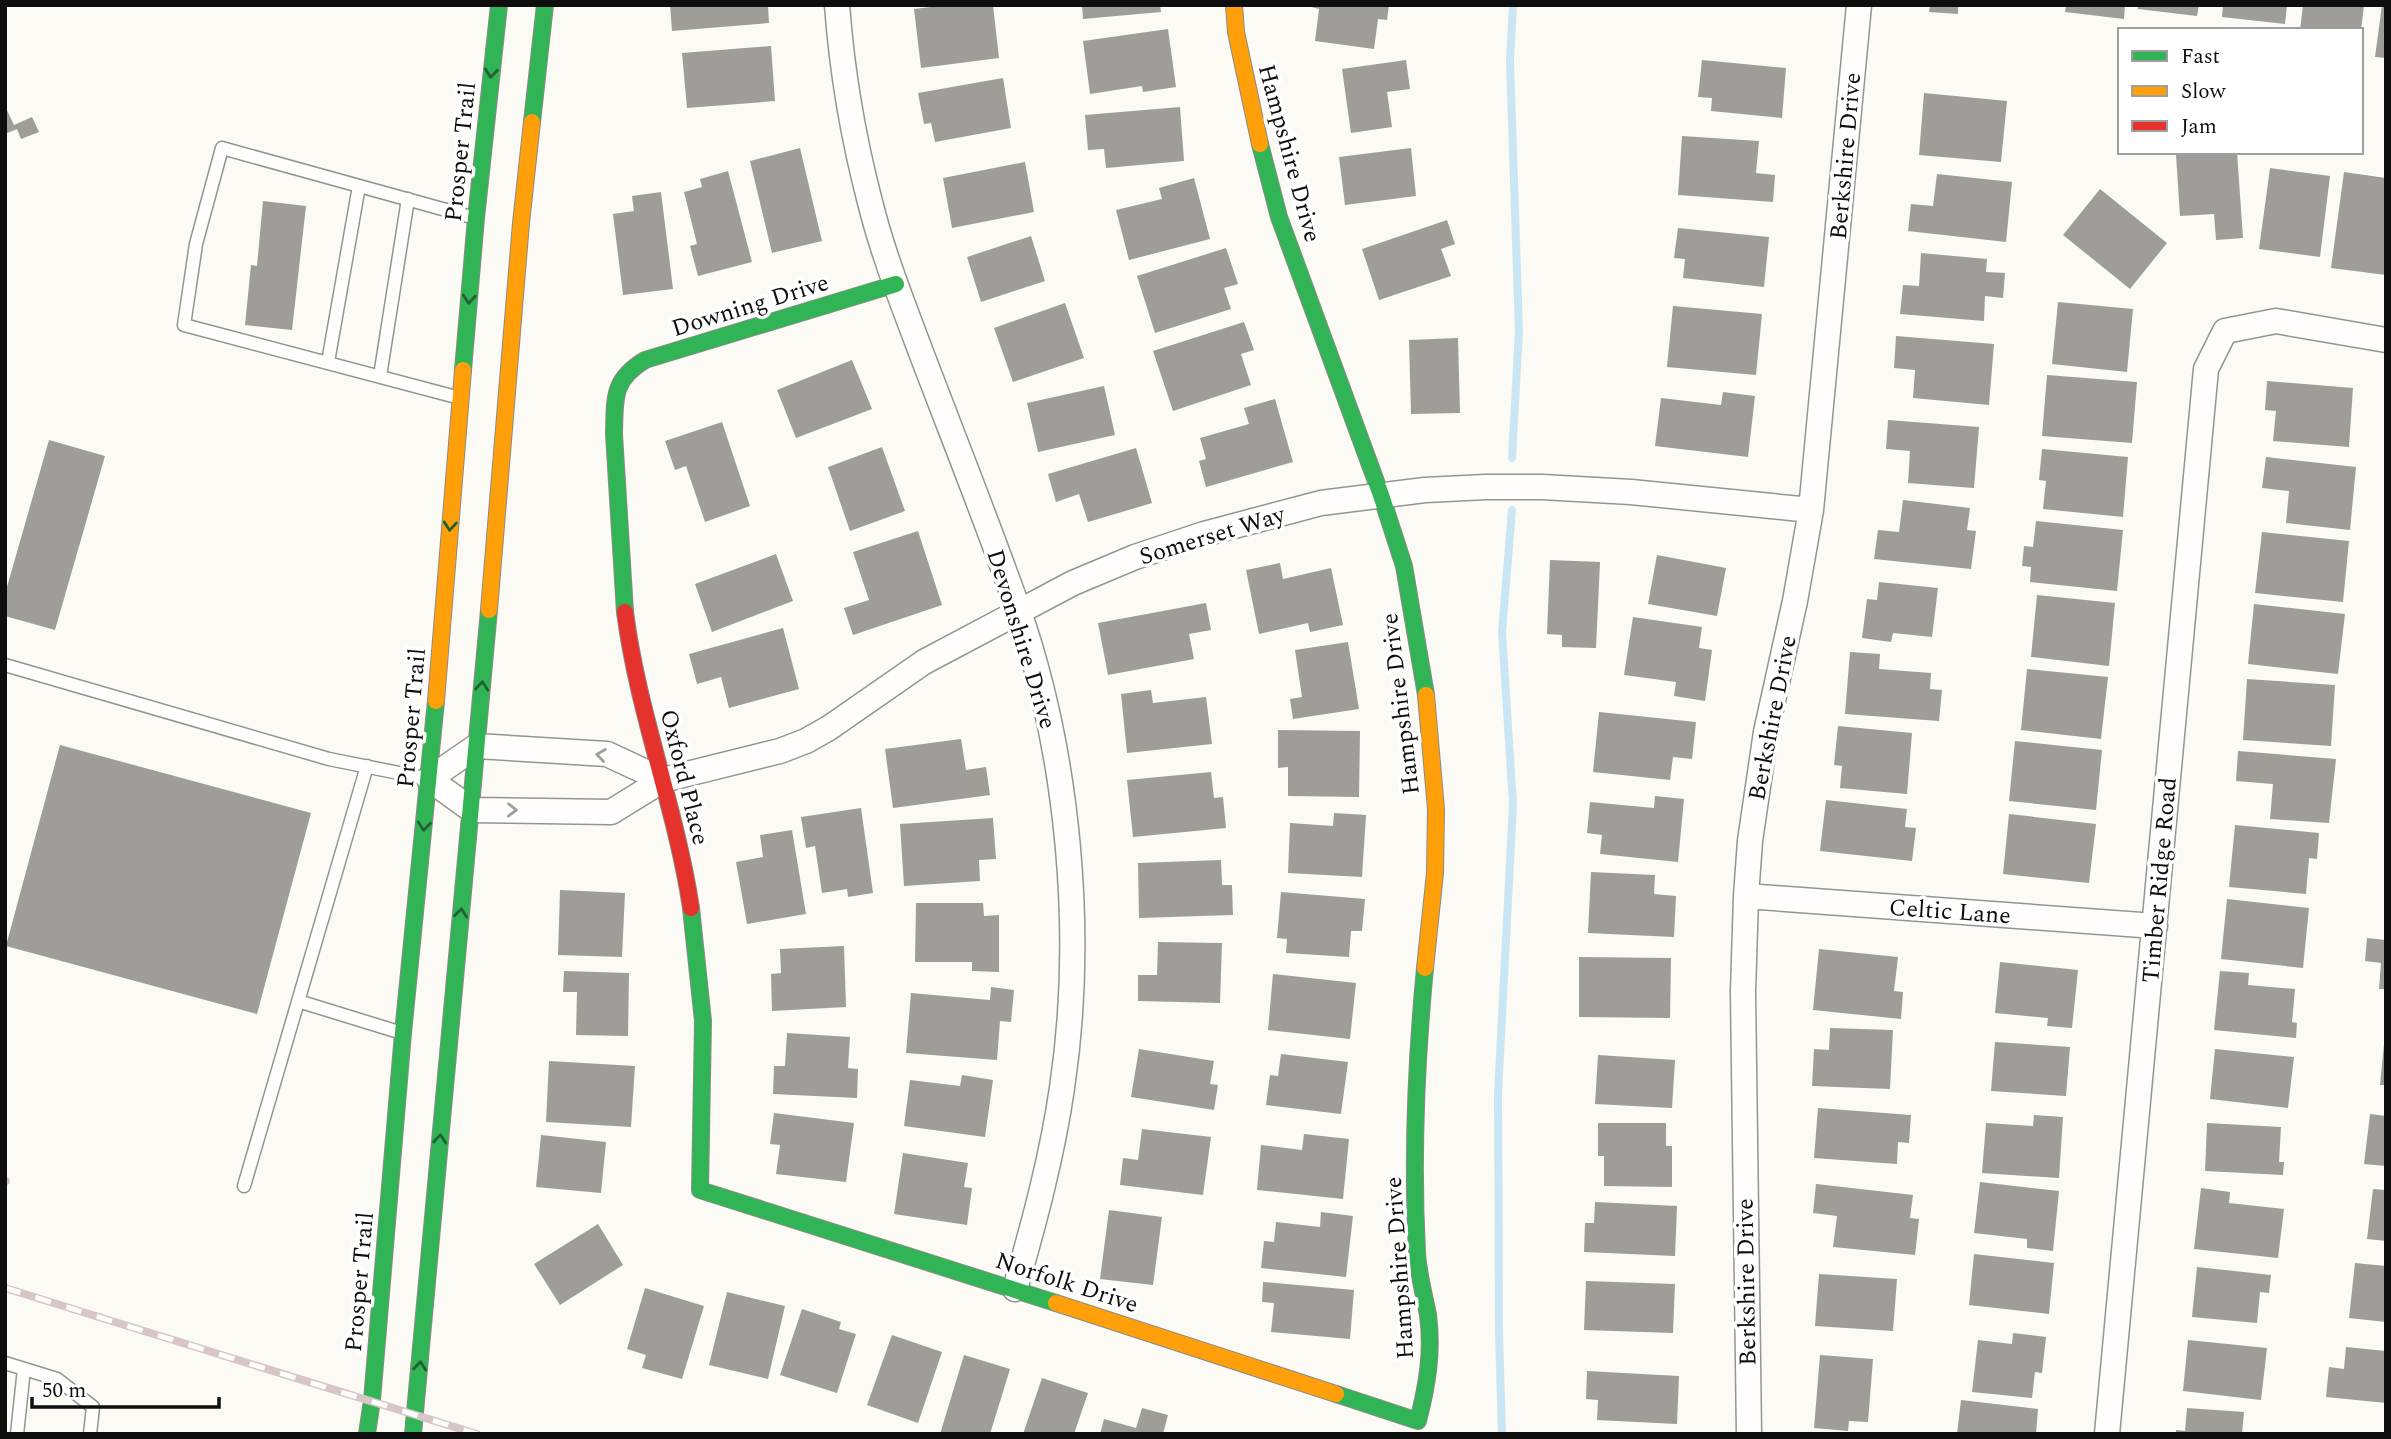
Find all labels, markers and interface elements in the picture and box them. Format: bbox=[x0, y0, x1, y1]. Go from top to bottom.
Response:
legend bbox=[2118, 28, 2363, 154]
text: Fast bbox=[2181, 41, 2220, 73]
street label: Hampshire Drive bbox=[1248, 60, 1330, 246]
one-way arrow bbox=[484, 67, 499, 79]
street label: Berkshire Drive bbox=[1821, 71, 1871, 241]
text: Slow bbox=[2181, 76, 2227, 108]
street label: Prosper Trail bbox=[436, 80, 486, 224]
text: Jam bbox=[2181, 111, 2217, 143]
street label: Downing Drive bbox=[667, 265, 833, 347]
one-way arrow bbox=[462, 294, 477, 305]
street label: Somerset Way bbox=[1135, 496, 1291, 575]
one-way arrow bbox=[443, 521, 458, 532]
street label: Devonshire Drive bbox=[977, 545, 1065, 734]
street label: Hampshire Drive bbox=[1372, 611, 1430, 797]
street label: Berkshire Drive bbox=[1739, 632, 1807, 804]
street label: Prosper Trail bbox=[388, 647, 436, 790]
one-way arrow bbox=[474, 680, 489, 691]
street label: Oxford Place bbox=[650, 706, 718, 849]
one-way arrow bbox=[595, 747, 606, 762]
street label: Timber Ridge Road bbox=[2133, 776, 2187, 984]
one-way arrow bbox=[507, 803, 518, 818]
one-way arrow bbox=[417, 820, 432, 832]
street label: Celtic Lane bbox=[1888, 890, 2012, 934]
one-way arrow bbox=[454, 907, 469, 919]
one-way arrow bbox=[432, 1133, 447, 1144]
street label: Hampshire Drive bbox=[1376, 1175, 1424, 1361]
street label: Berkshire Drive bbox=[1728, 1198, 1766, 1366]
street label: Prosper Trail bbox=[336, 1211, 384, 1354]
street label: Norfolk Drive bbox=[991, 1243, 1143, 1323]
one-way arrow bbox=[412, 1360, 427, 1371]
scale bar bbox=[32, 1366, 219, 1410]
text: 50 m bbox=[42, 1375, 86, 1407]

